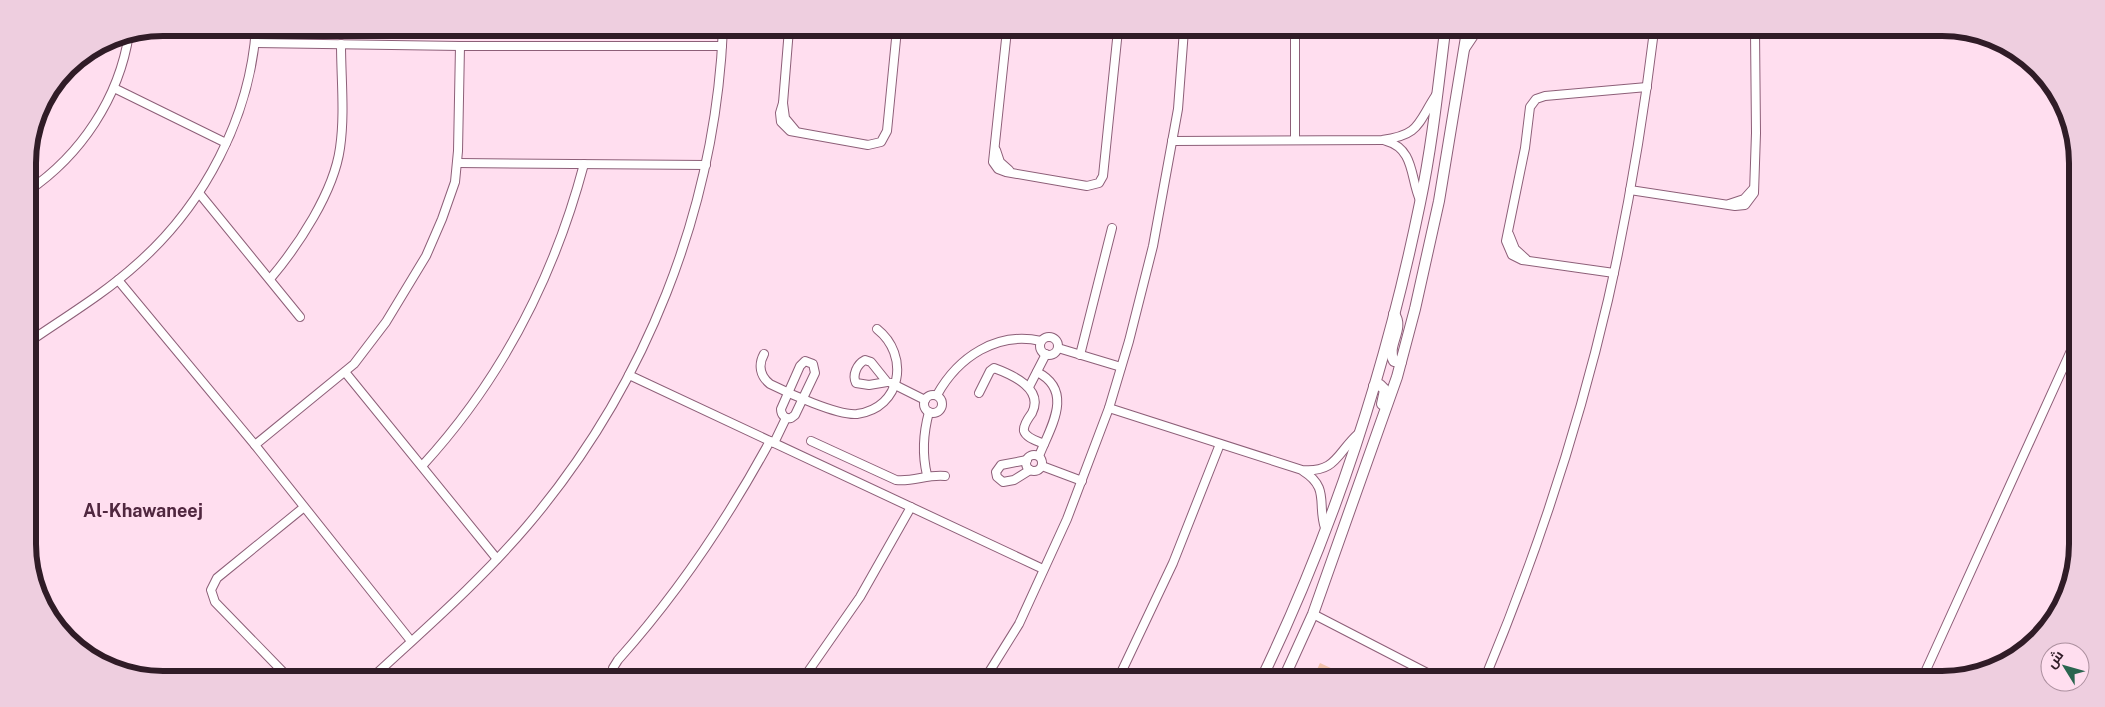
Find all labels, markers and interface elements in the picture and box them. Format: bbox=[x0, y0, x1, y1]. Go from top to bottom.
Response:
district label: Al-Khawaneej bbox=[83, 500, 203, 521]
north arrow bbox=[2040, 642, 2090, 692]
text: ش bbox=[2043, 647, 2067, 672]

